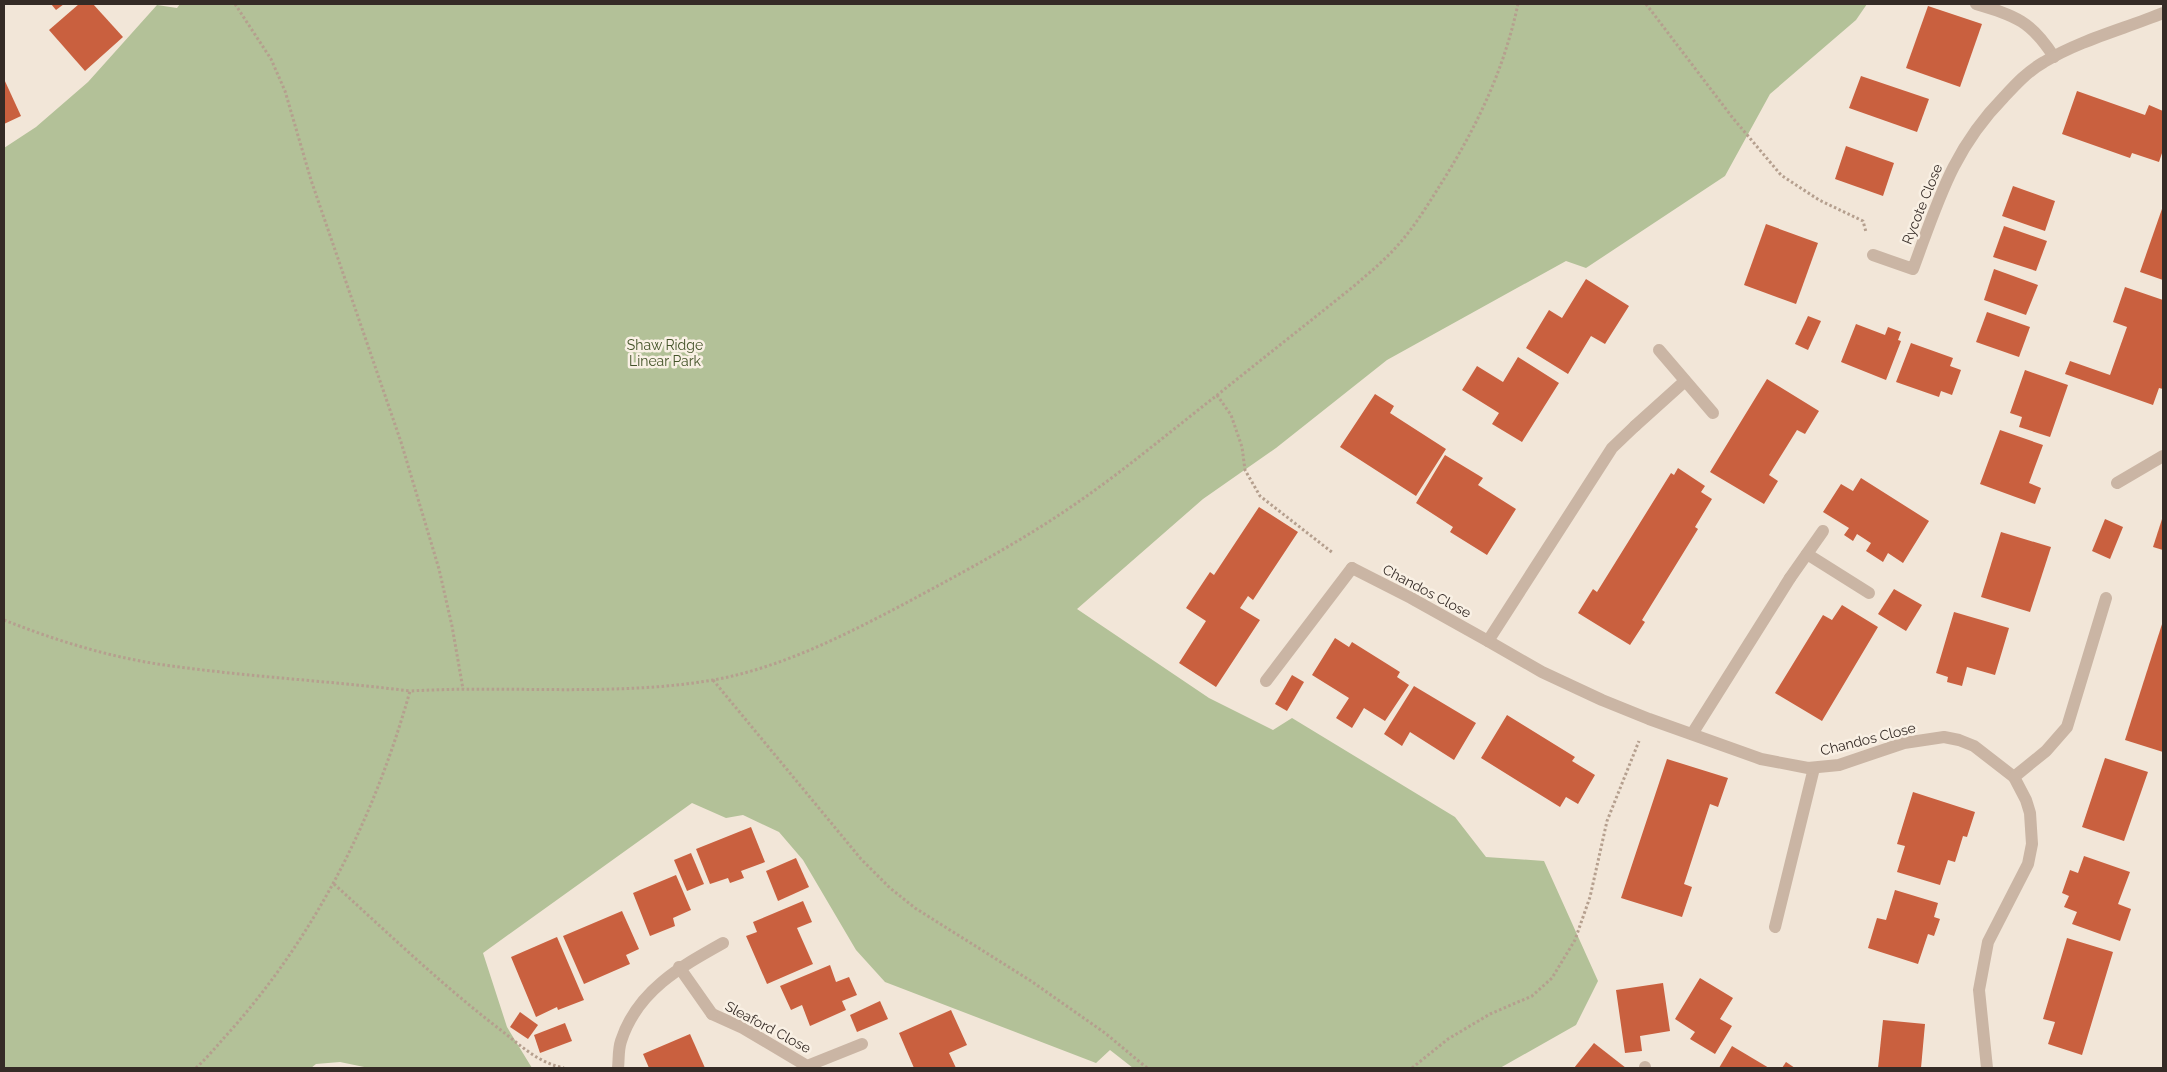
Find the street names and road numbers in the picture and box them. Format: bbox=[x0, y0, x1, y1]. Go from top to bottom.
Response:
street label: Rycote Close bbox=[1899, 161, 1945, 247]
street label: Chandos Close bbox=[1380, 561, 1474, 621]
street label: Chandos Close bbox=[1819, 719, 1917, 759]
street label: Sleaford Close bbox=[723, 998, 813, 1056]

